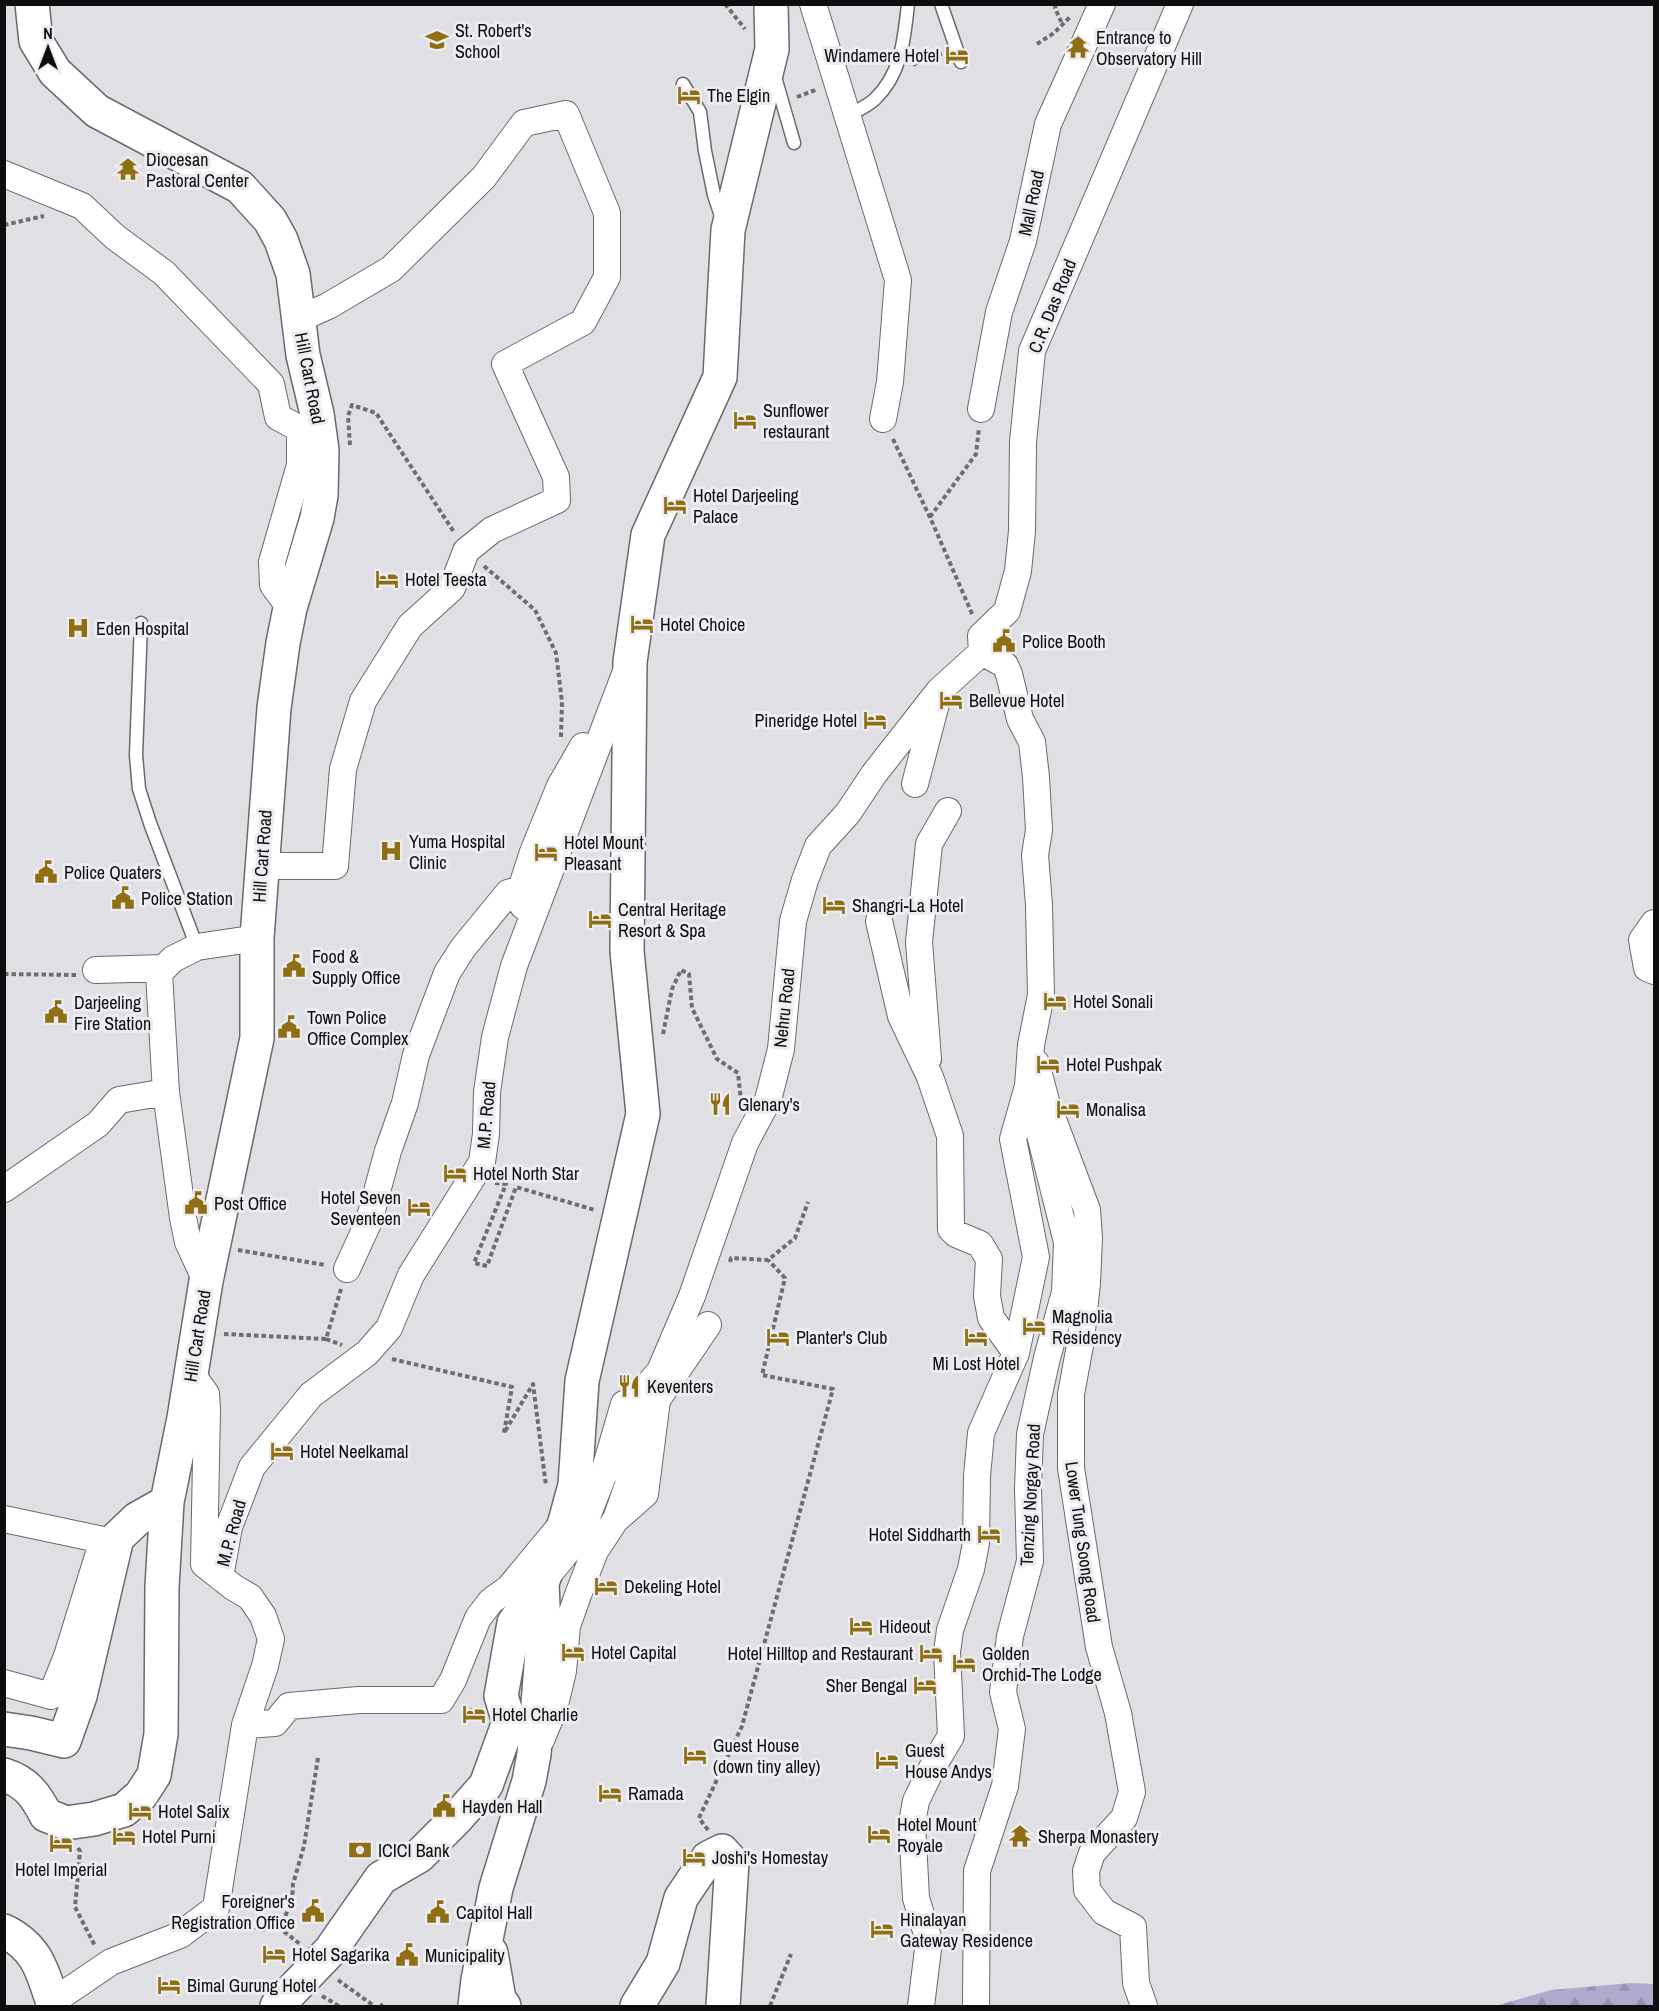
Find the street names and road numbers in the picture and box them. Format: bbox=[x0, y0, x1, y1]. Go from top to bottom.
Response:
street label: Mall Road bbox=[1012, 168, 1050, 238]
street label: C.R. Das Road bbox=[1022, 255, 1082, 357]
street label: Hill Cart Road bbox=[289, 330, 331, 426]
street label: Hill Cart Road bbox=[246, 809, 278, 903]
street label: Nehru Road bbox=[767, 967, 801, 1049]
street label: M.P. Road bbox=[471, 1080, 501, 1150]
street label: Hill Cart Road bbox=[177, 1288, 217, 1384]
street label: Tenzing Norgay Road bbox=[1014, 1423, 1046, 1567]
street label: Lower Tung Soong Road bbox=[1059, 1460, 1107, 1624]
street label: M.P. Road bbox=[210, 1497, 252, 1569]

